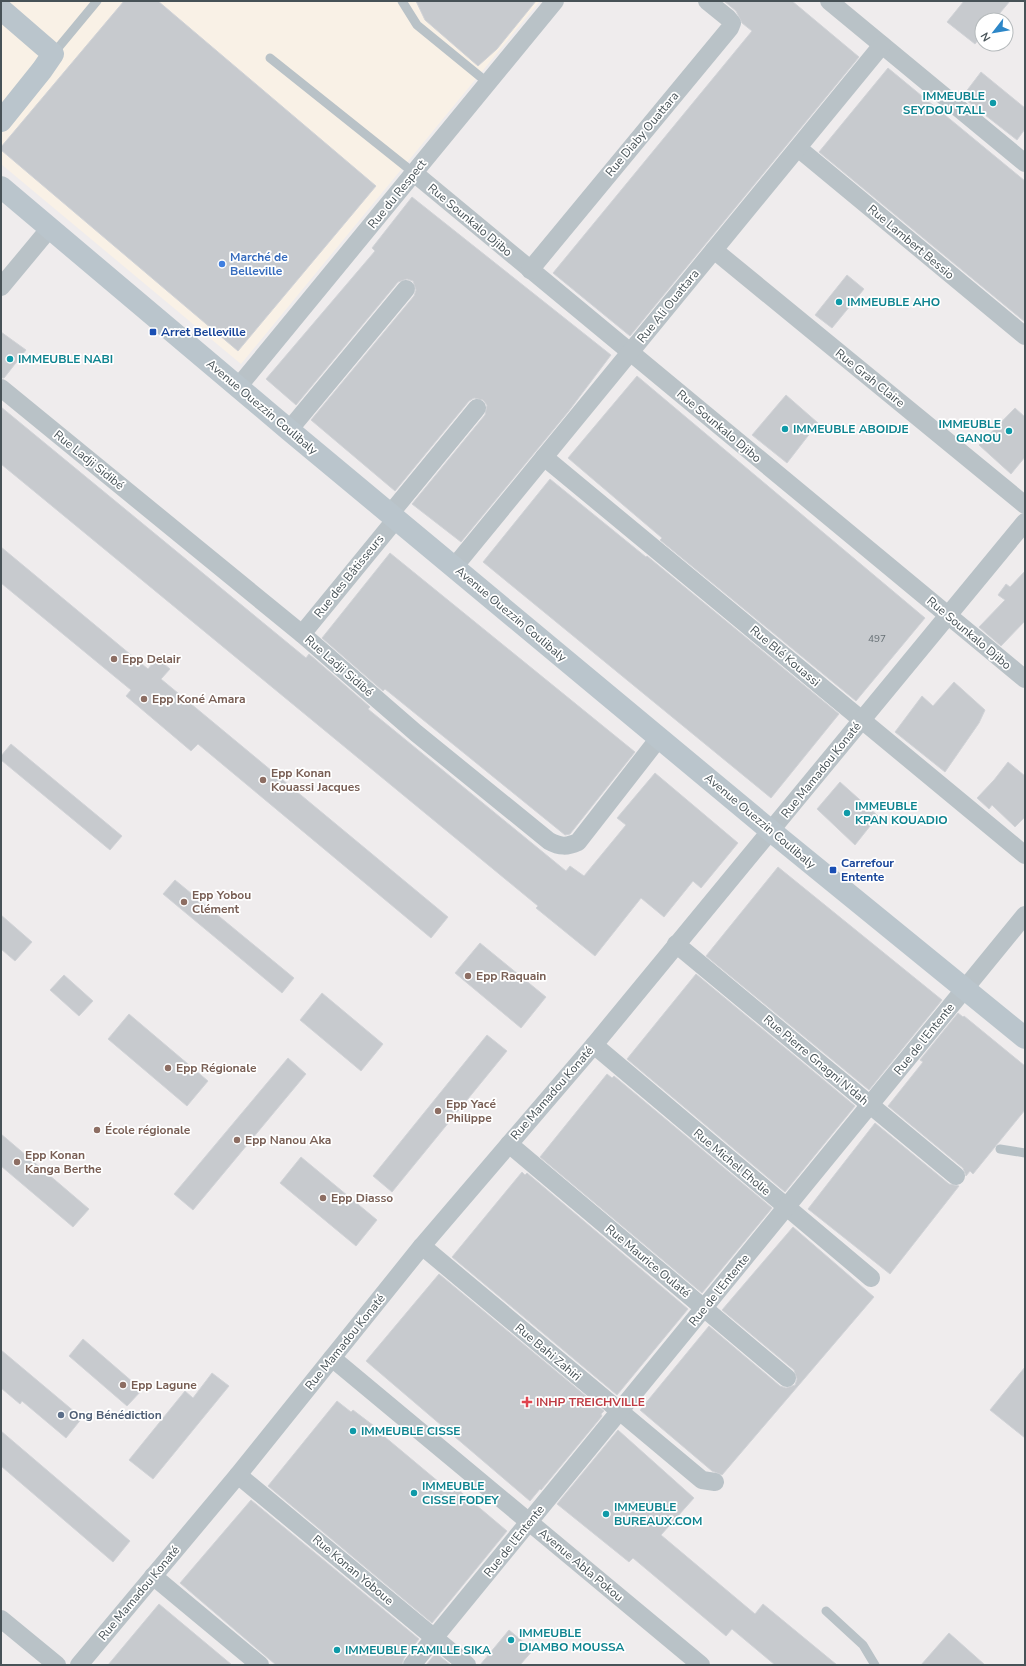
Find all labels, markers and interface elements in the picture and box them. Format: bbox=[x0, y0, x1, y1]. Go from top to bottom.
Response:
north arrow bbox=[974, 12, 1014, 52]
text: N bbox=[977, 30, 994, 44]
street label: Rue Diaby Ouattara bbox=[602, 88, 682, 180]
place label: IMMEUBLE SEYDOU TALL bbox=[903, 88, 985, 118]
marker: IMMEUBLE SEYDOU TALL bbox=[988, 98, 998, 108]
street label: Rue du Respect bbox=[364, 156, 430, 232]
street label: Rue Sounkalo Djibo bbox=[424, 180, 516, 260]
street label: Rue Lambert Bessio bbox=[864, 201, 958, 283]
place label: Marché de Belleville bbox=[230, 249, 288, 279]
marker: Marché de Belleville bbox=[217, 259, 227, 269]
street label: Rue Ali Ouattara bbox=[633, 266, 703, 346]
place label: IMMEUBLE AHO bbox=[847, 294, 940, 310]
marker: IMMEUBLE AHO bbox=[834, 297, 844, 307]
place label: Arret Belleville bbox=[161, 324, 246, 340]
marker: Arret Belleville bbox=[148, 327, 158, 337]
street label: Rue Grah Claire bbox=[832, 345, 908, 411]
place label: IMMEUBLE NABI bbox=[18, 351, 113, 367]
marker: IMMEUBLE NABI bbox=[5, 354, 15, 364]
street label: Avenue Ouezzin Coulibaly bbox=[203, 356, 322, 459]
street label: Rue Sounkalo Djibo bbox=[673, 386, 765, 466]
place label: IMMEUBLE GANOU bbox=[939, 416, 1001, 446]
place label: IMMEUBLE ABOIDJE bbox=[793, 421, 909, 437]
marker: IMMEUBLE ABOIDJE bbox=[780, 424, 790, 434]
marker: IMMEUBLE GANOU bbox=[1004, 426, 1014, 436]
street label: Rue Ladji Sidibé bbox=[50, 427, 128, 493]
street label: Rue des Bâtisseurs bbox=[311, 531, 388, 621]
street label: Avenue Ouezzin Coulibaly bbox=[452, 563, 571, 666]
street label: Rue Sounkalo Djibo bbox=[923, 593, 1015, 673]
street label: Rue Blé Kouassi bbox=[747, 622, 823, 690]
street label: Rue Ladji Sidibé bbox=[301, 632, 377, 700]
house number: 497 bbox=[868, 632, 886, 646]
place label: Epp Delair bbox=[122, 651, 181, 667]
marker: Epp Delair bbox=[109, 654, 119, 664]
place label: Epp Koné Amara bbox=[152, 691, 246, 707]
marker: Epp Koné Amara bbox=[139, 694, 149, 704]
street label: Rue Mamadou Konaté bbox=[777, 719, 865, 821]
place label: Epp Konan Kouassi Jacques bbox=[271, 765, 360, 795]
street label: Avenue Ouezzin Coulibaly bbox=[701, 770, 820, 873]
marker: Epp Konan Kouassi Jacques bbox=[258, 775, 268, 785]
place label: IMMEUBLE KPAN KOUADIO bbox=[855, 798, 948, 828]
marker: IMMEUBLE KPAN KOUADIO bbox=[842, 808, 852, 818]
place label: Carrefour Entente bbox=[841, 855, 894, 885]
marker: Carrefour Entente bbox=[828, 865, 838, 875]
place label: Epp Yobou Clément bbox=[192, 887, 251, 917]
marker: Epp Yobou Clément bbox=[179, 897, 189, 907]
place label: Epp Raquain bbox=[476, 968, 546, 984]
marker: Epp Raquain bbox=[463, 971, 473, 981]
street label: Rue de l'Entente bbox=[890, 1000, 958, 1078]
street label: Rue Pierre Gnagni N'dah bbox=[760, 1011, 872, 1109]
street label: Rue Mamadou Konaté bbox=[507, 1043, 597, 1143]
place label: Epp Régionale bbox=[176, 1060, 257, 1076]
marker: Epp Régionale bbox=[163, 1063, 173, 1073]
place label: Epp Yacé Philippe bbox=[446, 1096, 496, 1126]
marker: Epp Yacé Philippe bbox=[433, 1106, 443, 1116]
place label: École régionale bbox=[105, 1122, 191, 1138]
marker: École régionale bbox=[92, 1125, 102, 1135]
street label: Rue Michel Eholie bbox=[690, 1125, 774, 1199]
place label: Epp Nanou Aka bbox=[245, 1132, 331, 1148]
marker: Epp Nanou Aka bbox=[232, 1135, 242, 1145]
place label: Epp Konan Kanga Berthe bbox=[25, 1147, 102, 1177]
marker: Epp Konan Kanga Berthe bbox=[12, 1157, 22, 1167]
place label: Epp Diasso bbox=[331, 1190, 393, 1206]
marker: Epp Diasso bbox=[318, 1193, 328, 1203]
street label: Rue Maurice Oulaté bbox=[602, 1221, 694, 1301]
street label: Rue de l'Entente bbox=[685, 1251, 753, 1329]
street label: Rue Mamadou Konaté bbox=[301, 1291, 389, 1393]
street label: Rue Bahi Zahiri bbox=[512, 1320, 584, 1384]
place label: Epp Lagune bbox=[131, 1377, 197, 1393]
marker: Epp Lagune bbox=[118, 1380, 128, 1390]
place label: INHP TREICHVILLE bbox=[536, 1394, 645, 1410]
marker: INHP TREICHVILLE bbox=[521, 1396, 533, 1408]
place label: Ong Bénédiction bbox=[69, 1407, 162, 1423]
marker: Ong Bénédiction bbox=[56, 1410, 66, 1420]
place label: IMMEUBLE CISSE bbox=[361, 1423, 460, 1439]
marker: IMMEUBLE CISSE bbox=[348, 1426, 358, 1436]
place label: IMMEUBLE CISSE FODEY bbox=[422, 1478, 499, 1508]
marker: IMMEUBLE CISSE FODEY bbox=[409, 1488, 419, 1498]
place label: IMMEUBLE BUREAUX.COM bbox=[614, 1499, 702, 1529]
street label: Rue de l'Entente bbox=[480, 1502, 548, 1580]
marker: IMMEUBLE BUREAUX.COM bbox=[601, 1509, 611, 1519]
street label: Avenue Abla Pokou bbox=[535, 1525, 627, 1605]
street label: Rue Konan Yoboue bbox=[309, 1531, 397, 1609]
street label: Rue Mamadou Konaté bbox=[95, 1542, 183, 1644]
place label: IMMEUBLE DIAMBO MOUSSA bbox=[519, 1625, 625, 1655]
marker: IMMEUBLE DIAMBO MOUSSA bbox=[506, 1635, 516, 1645]
place label: IMMEUBLE FAMILLE SIKA bbox=[345, 1642, 491, 1658]
marker: IMMEUBLE FAMILLE SIKA bbox=[332, 1645, 342, 1655]

